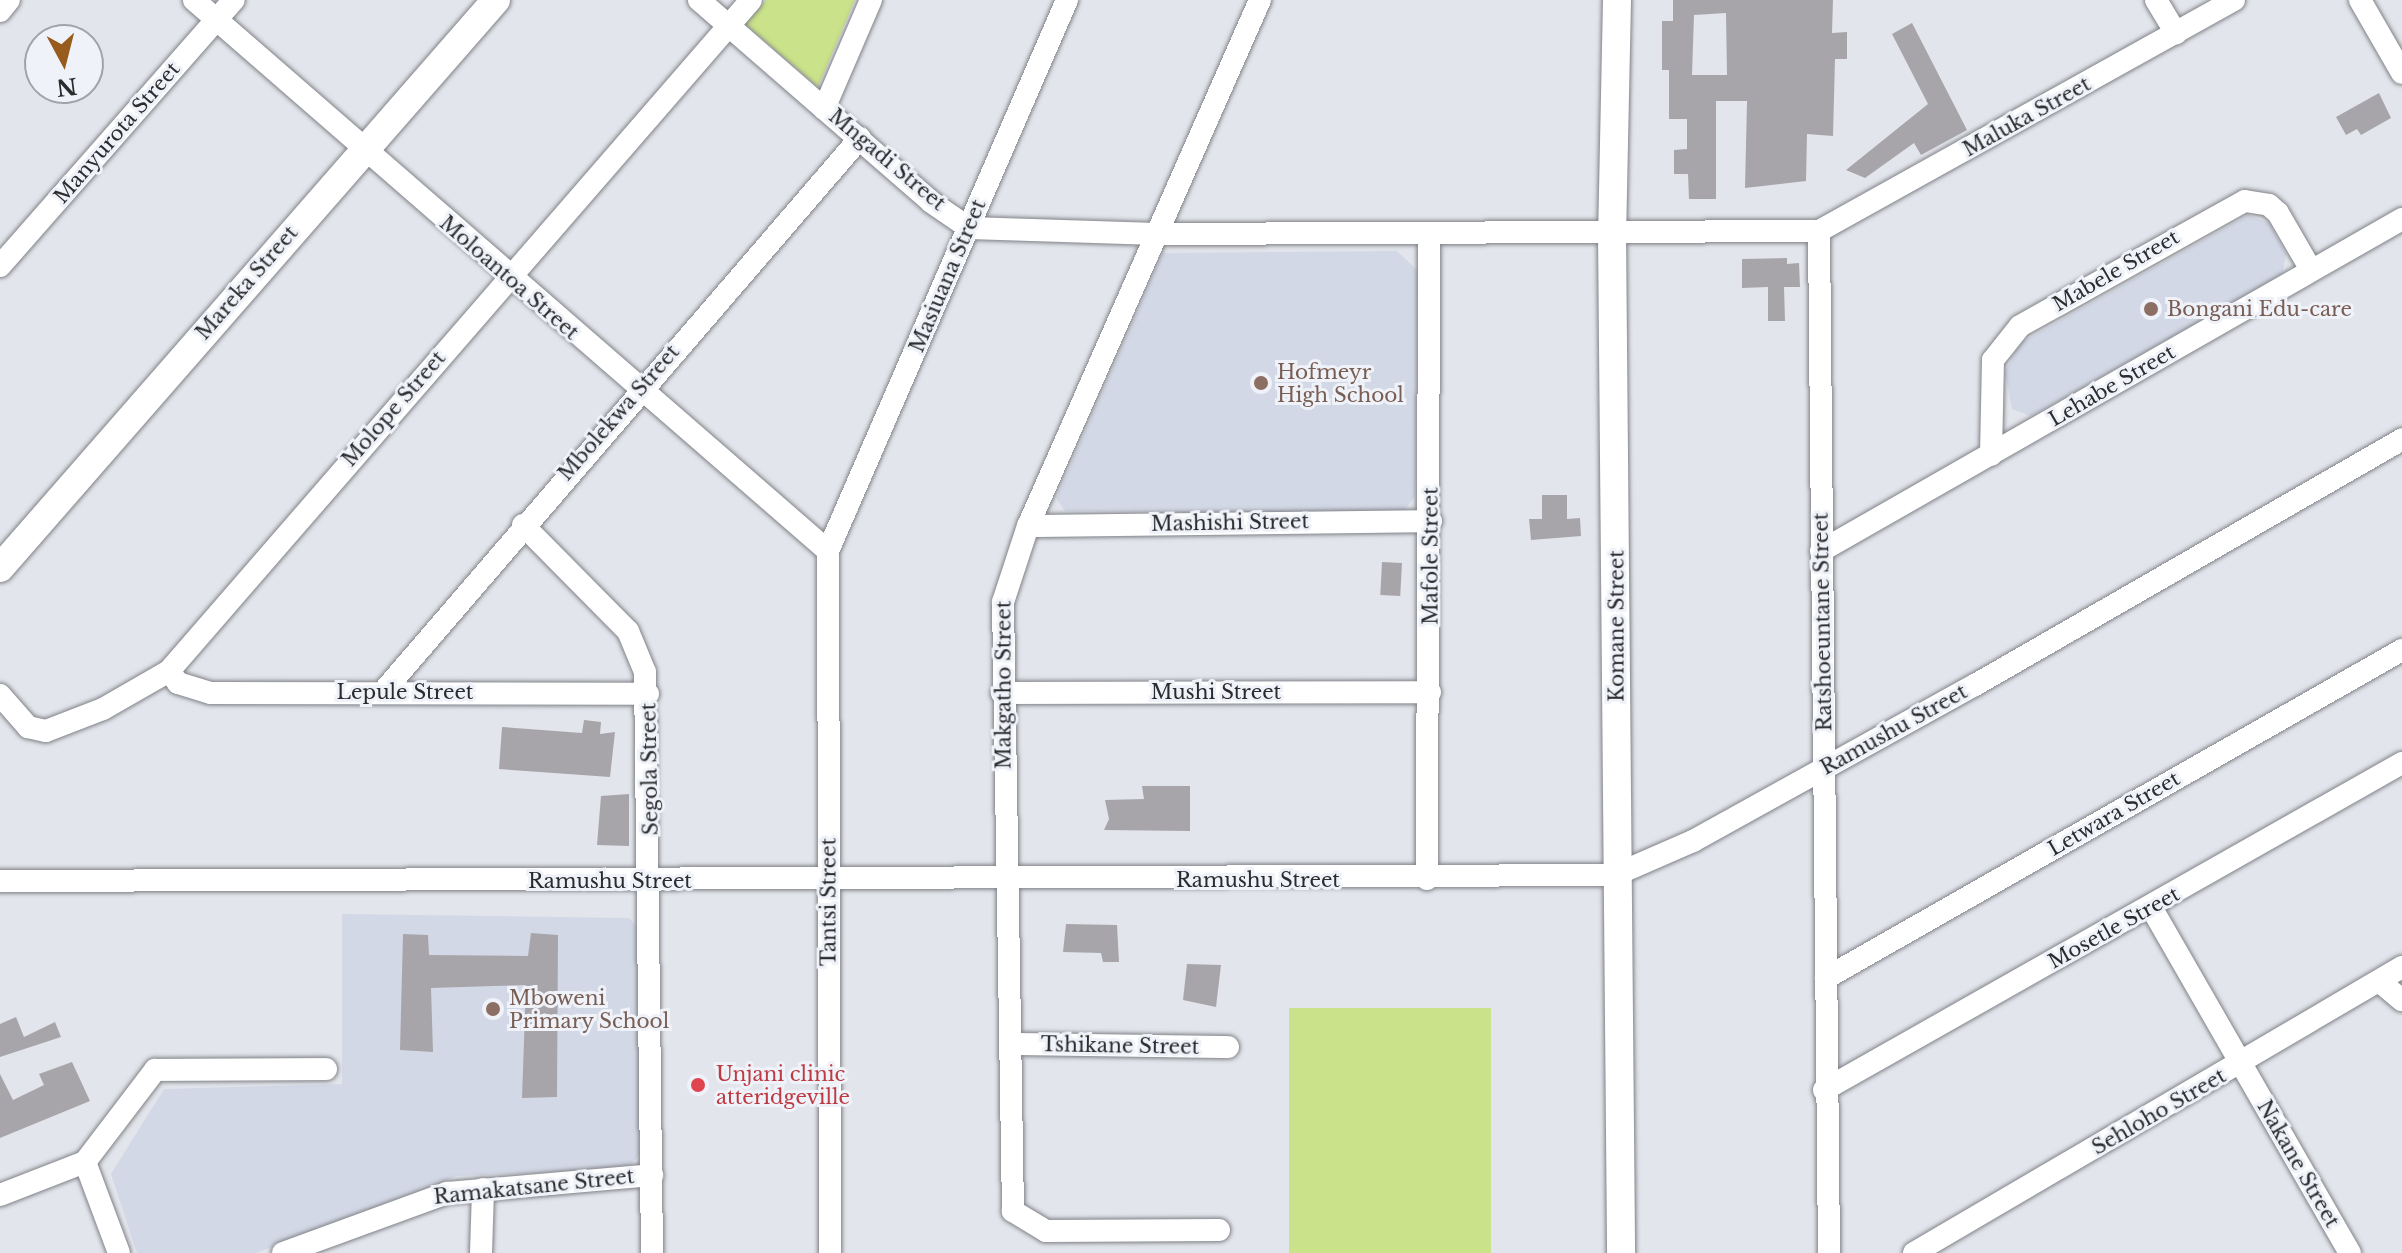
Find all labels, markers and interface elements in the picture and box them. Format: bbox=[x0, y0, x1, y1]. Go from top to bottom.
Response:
north arrow bbox=[24, 24, 104, 104]
street label: Manyurota Street bbox=[49, 57, 185, 209]
text: N bbox=[55, 72, 79, 101]
street label: Maluka Street bbox=[1959, 72, 2095, 162]
street label: Mngadi Street bbox=[824, 104, 950, 216]
street label: Masiuana Street bbox=[905, 196, 991, 356]
street label: Moloantoa Street bbox=[435, 211, 583, 345]
street label: Mareka Street bbox=[191, 221, 303, 345]
street label: Mabele Street bbox=[2049, 225, 2183, 317]
place label: Bongani Edu-care bbox=[2167, 297, 2352, 321]
marker: Bongani Edu-care bbox=[2142, 300, 2160, 318]
street label: Mbolekwa Street bbox=[554, 340, 684, 486]
street label: Lehabe Street bbox=[2045, 340, 2179, 432]
street label: Molope Street bbox=[337, 346, 451, 472]
place label: Hofmeyr High School bbox=[1277, 360, 1404, 407]
marker: Hofmeyr High School bbox=[1252, 374, 1270, 392]
street label: Mafole Street bbox=[1419, 487, 1443, 625]
street label: Mashishi Street bbox=[1151, 510, 1309, 536]
street label: Ratshoeuntane Street bbox=[1809, 512, 1837, 732]
street label: Komane Street bbox=[1605, 550, 1629, 702]
street label: Makgatho Street bbox=[992, 601, 1016, 769]
street label: Lepule Street bbox=[337, 680, 473, 704]
street label: Mushi Street bbox=[1151, 680, 1281, 704]
street label: Ramushu Street bbox=[1817, 680, 1971, 780]
street label: Segola Street bbox=[637, 702, 663, 836]
street label: Letwara Street bbox=[2044, 767, 2184, 861]
street label: Tantsi Street bbox=[817, 838, 841, 966]
street label: Ramushu Street bbox=[1176, 868, 1340, 892]
street label: Ramushu Street bbox=[528, 869, 692, 893]
street label: Mosetle Street bbox=[2044, 882, 2184, 974]
place label: Mboweni Primary School bbox=[509, 986, 670, 1033]
marker: Mboweni Primary School bbox=[484, 1000, 502, 1018]
street label: Tshikane Street bbox=[1041, 1033, 1199, 1059]
place label: Unjani clinic atteridgeville bbox=[716, 1062, 850, 1109]
street label: Sehloho Street bbox=[2088, 1064, 2230, 1160]
marker: Unjani clinic atteridgeville bbox=[687, 1074, 709, 1096]
street label: Nakane Street bbox=[2252, 1096, 2344, 1232]
street label: Ramakatsane Street bbox=[432, 1165, 636, 1209]

